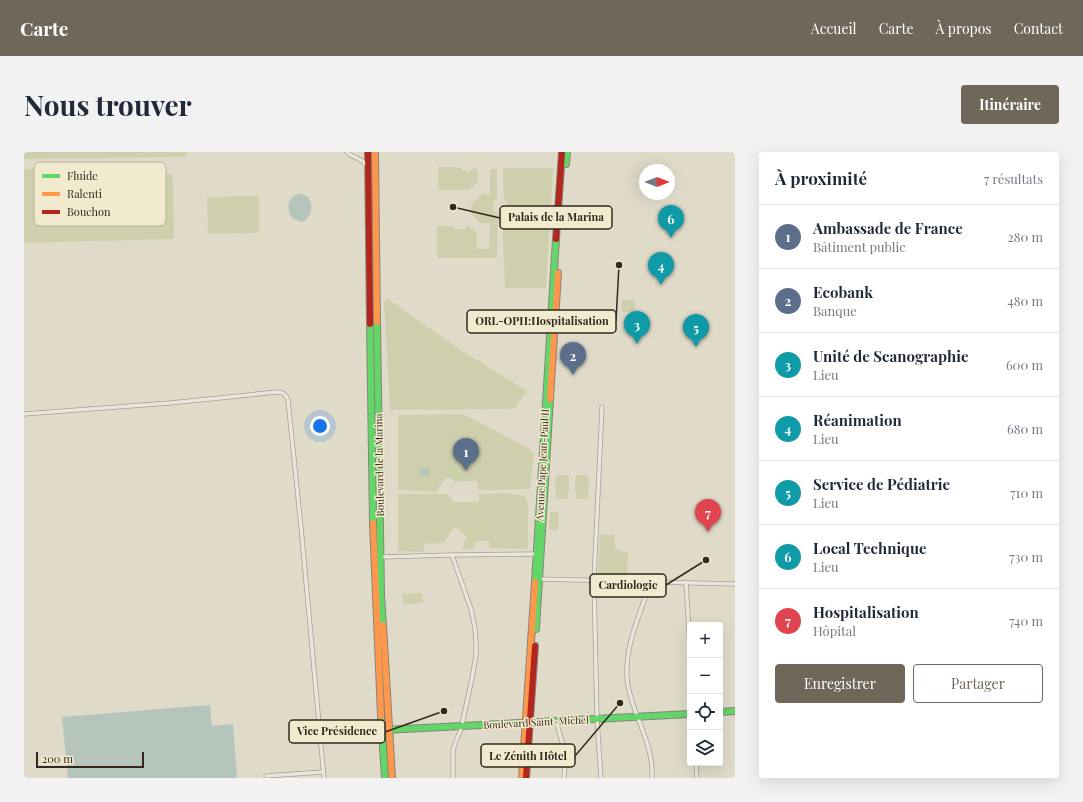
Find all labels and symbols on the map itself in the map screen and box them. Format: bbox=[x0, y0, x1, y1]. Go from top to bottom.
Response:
legend bbox=[34, 162, 166, 226]
north arrow bbox=[639, 164, 675, 200]
text: Fluide bbox=[67, 168, 98, 183]
text: Ralenti bbox=[67, 186, 102, 201]
text: Bouchon bbox=[67, 204, 111, 219]
pin: 6 bbox=[658, 205, 684, 238]
callout: Palais de la Marina bbox=[500, 206, 612, 229]
text: Palais de la Marina bbox=[508, 209, 604, 224]
pin: 4 bbox=[648, 252, 674, 285]
callout: ORL-OPH:Hospitalisation bbox=[467, 310, 616, 333]
pin: 3 bbox=[624, 311, 650, 344]
text: ORL-OPH:Hospitalisation bbox=[475, 313, 609, 328]
pin: 5 bbox=[683, 314, 709, 347]
pin: 2 bbox=[560, 342, 586, 375]
street label: Avenue Pape Jean-Paul II bbox=[532, 409, 552, 522]
street label: Boulevard de la Marina bbox=[371, 413, 387, 517]
your location bbox=[310, 416, 330, 436]
pin: 1 bbox=[453, 438, 479, 471]
pin: 7 bbox=[695, 499, 721, 532]
callout: Cardiologie bbox=[590, 574, 666, 597]
text: Cardiologie bbox=[598, 577, 658, 592]
street label: Boulevard Saint-Michel bbox=[483, 712, 589, 732]
callout: Vice Présidence bbox=[289, 720, 385, 743]
text: Vice Présidence bbox=[296, 723, 377, 738]
callout: Le Zénith Hôtel bbox=[481, 744, 575, 767]
text: Le Zénith Hôtel bbox=[489, 748, 567, 763]
scale bar bbox=[36, 750, 144, 769]

